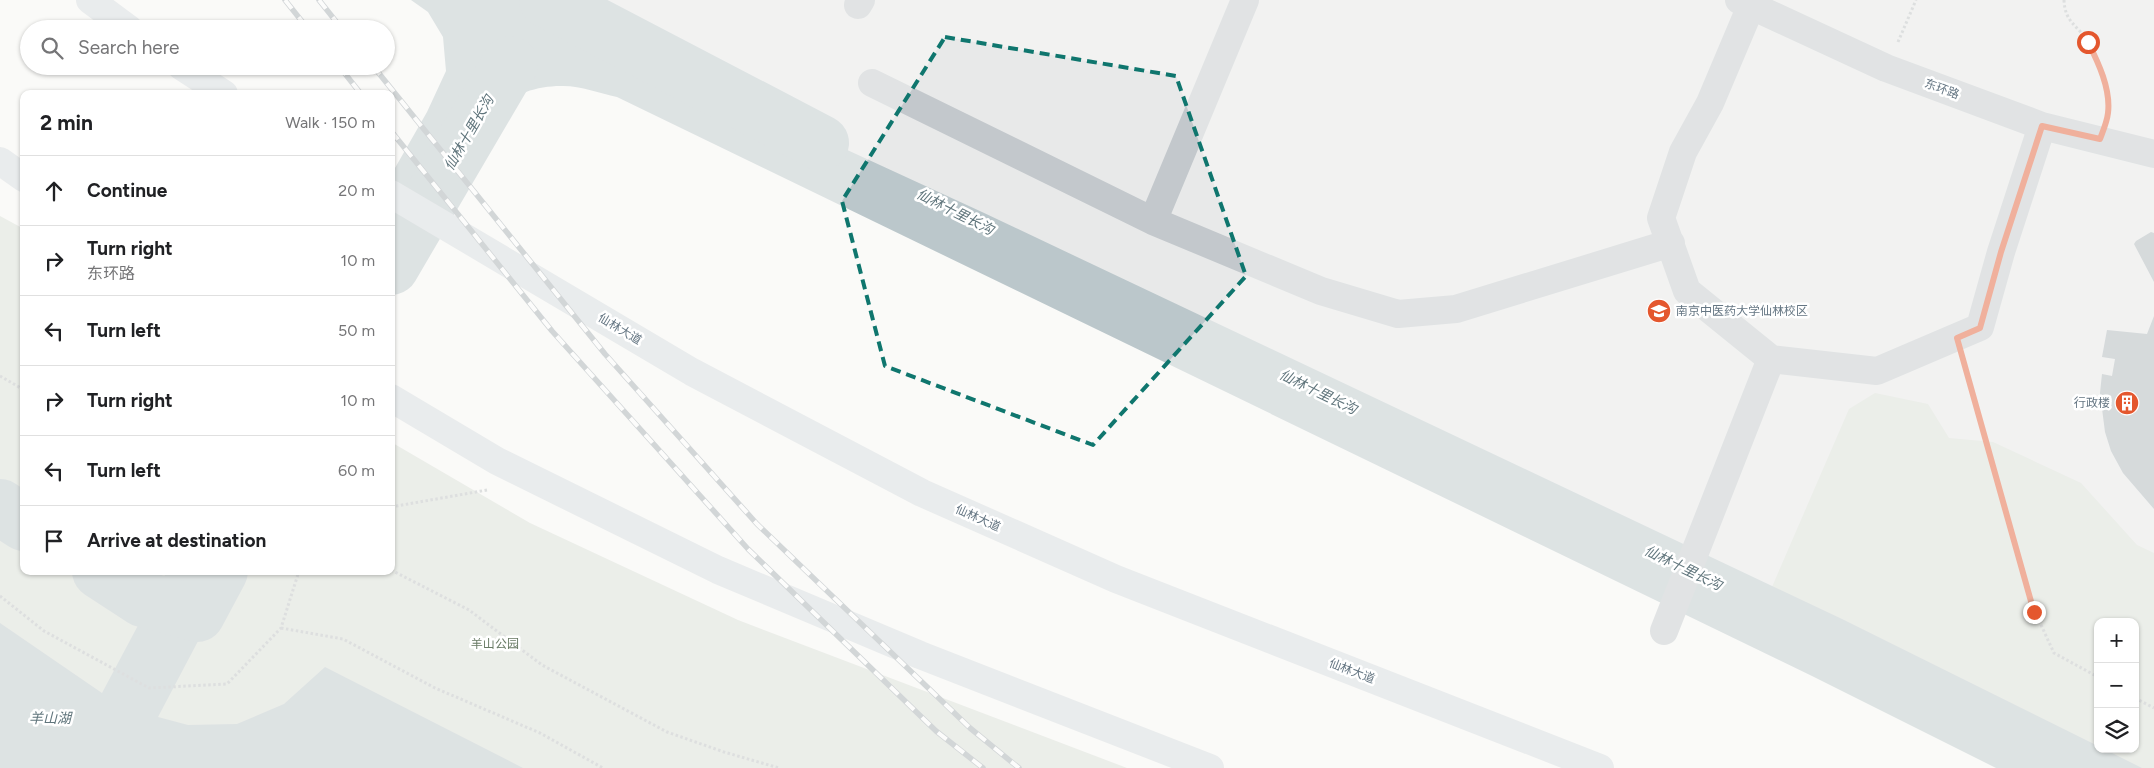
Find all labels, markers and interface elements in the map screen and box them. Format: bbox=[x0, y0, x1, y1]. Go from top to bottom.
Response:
search box bbox=[20, 20, 395, 75]
route start bbox=[2077, 31, 2100, 54]
icon: search bbox=[38, 34, 66, 62]
text: Search here bbox=[78, 36, 180, 59]
street label: 东环路 bbox=[1923, 76, 1961, 102]
water label: 仙林十里长沟 bbox=[441, 91, 498, 174]
text: 2 min bbox=[40, 110, 93, 135]
text: Walk · 150 m bbox=[285, 113, 375, 132]
icon: ahead bbox=[40, 177, 68, 205]
text: Continue bbox=[87, 179, 167, 202]
text: 20 m bbox=[338, 181, 375, 200]
water label: 仙林十里长沟 bbox=[914, 185, 998, 240]
text: Turn right bbox=[87, 237, 173, 260]
icon: right bbox=[40, 247, 68, 275]
text: 10 m bbox=[341, 251, 375, 270]
text: 东环路 bbox=[87, 264, 135, 283]
school or university icon: 南京中医药大学仙林校区 bbox=[1646, 298, 1672, 324]
place label: 南京中医药大学仙林校区 bbox=[1676, 304, 1808, 318]
street label: 仙林大道 bbox=[596, 311, 644, 347]
icon: left bbox=[40, 317, 68, 345]
text: Turn left bbox=[87, 319, 161, 342]
text: 50 m bbox=[338, 321, 375, 340]
water label: 仙林十里长沟 bbox=[1277, 366, 1361, 419]
icon: right bbox=[40, 387, 68, 415]
text: Turn right bbox=[87, 389, 173, 412]
building icon: 行政楼 bbox=[2114, 390, 2140, 416]
text: 10 m bbox=[341, 391, 375, 410]
place label: 行政楼 bbox=[2074, 396, 2110, 410]
icon: left bbox=[40, 457, 68, 485]
text: Turn left bbox=[87, 459, 161, 482]
text: 60 m bbox=[338, 461, 375, 480]
street label: 仙林大道 bbox=[953, 502, 1003, 534]
icon: arrive bbox=[40, 527, 68, 555]
text: Arrive at destination bbox=[87, 529, 266, 552]
water label: 仙林十里长沟 bbox=[1642, 542, 1726, 595]
route end bbox=[2023, 601, 2046, 624]
map controls bbox=[2094, 618, 2139, 753]
button: + bbox=[2094, 618, 2139, 663]
park label: 羊山公园 bbox=[471, 637, 519, 651]
street label: 仙林大道 bbox=[1327, 656, 1377, 686]
button: − bbox=[2094, 663, 2139, 708]
button: layers bbox=[2094, 708, 2139, 753]
water label: 羊山湖 bbox=[29, 710, 73, 727]

